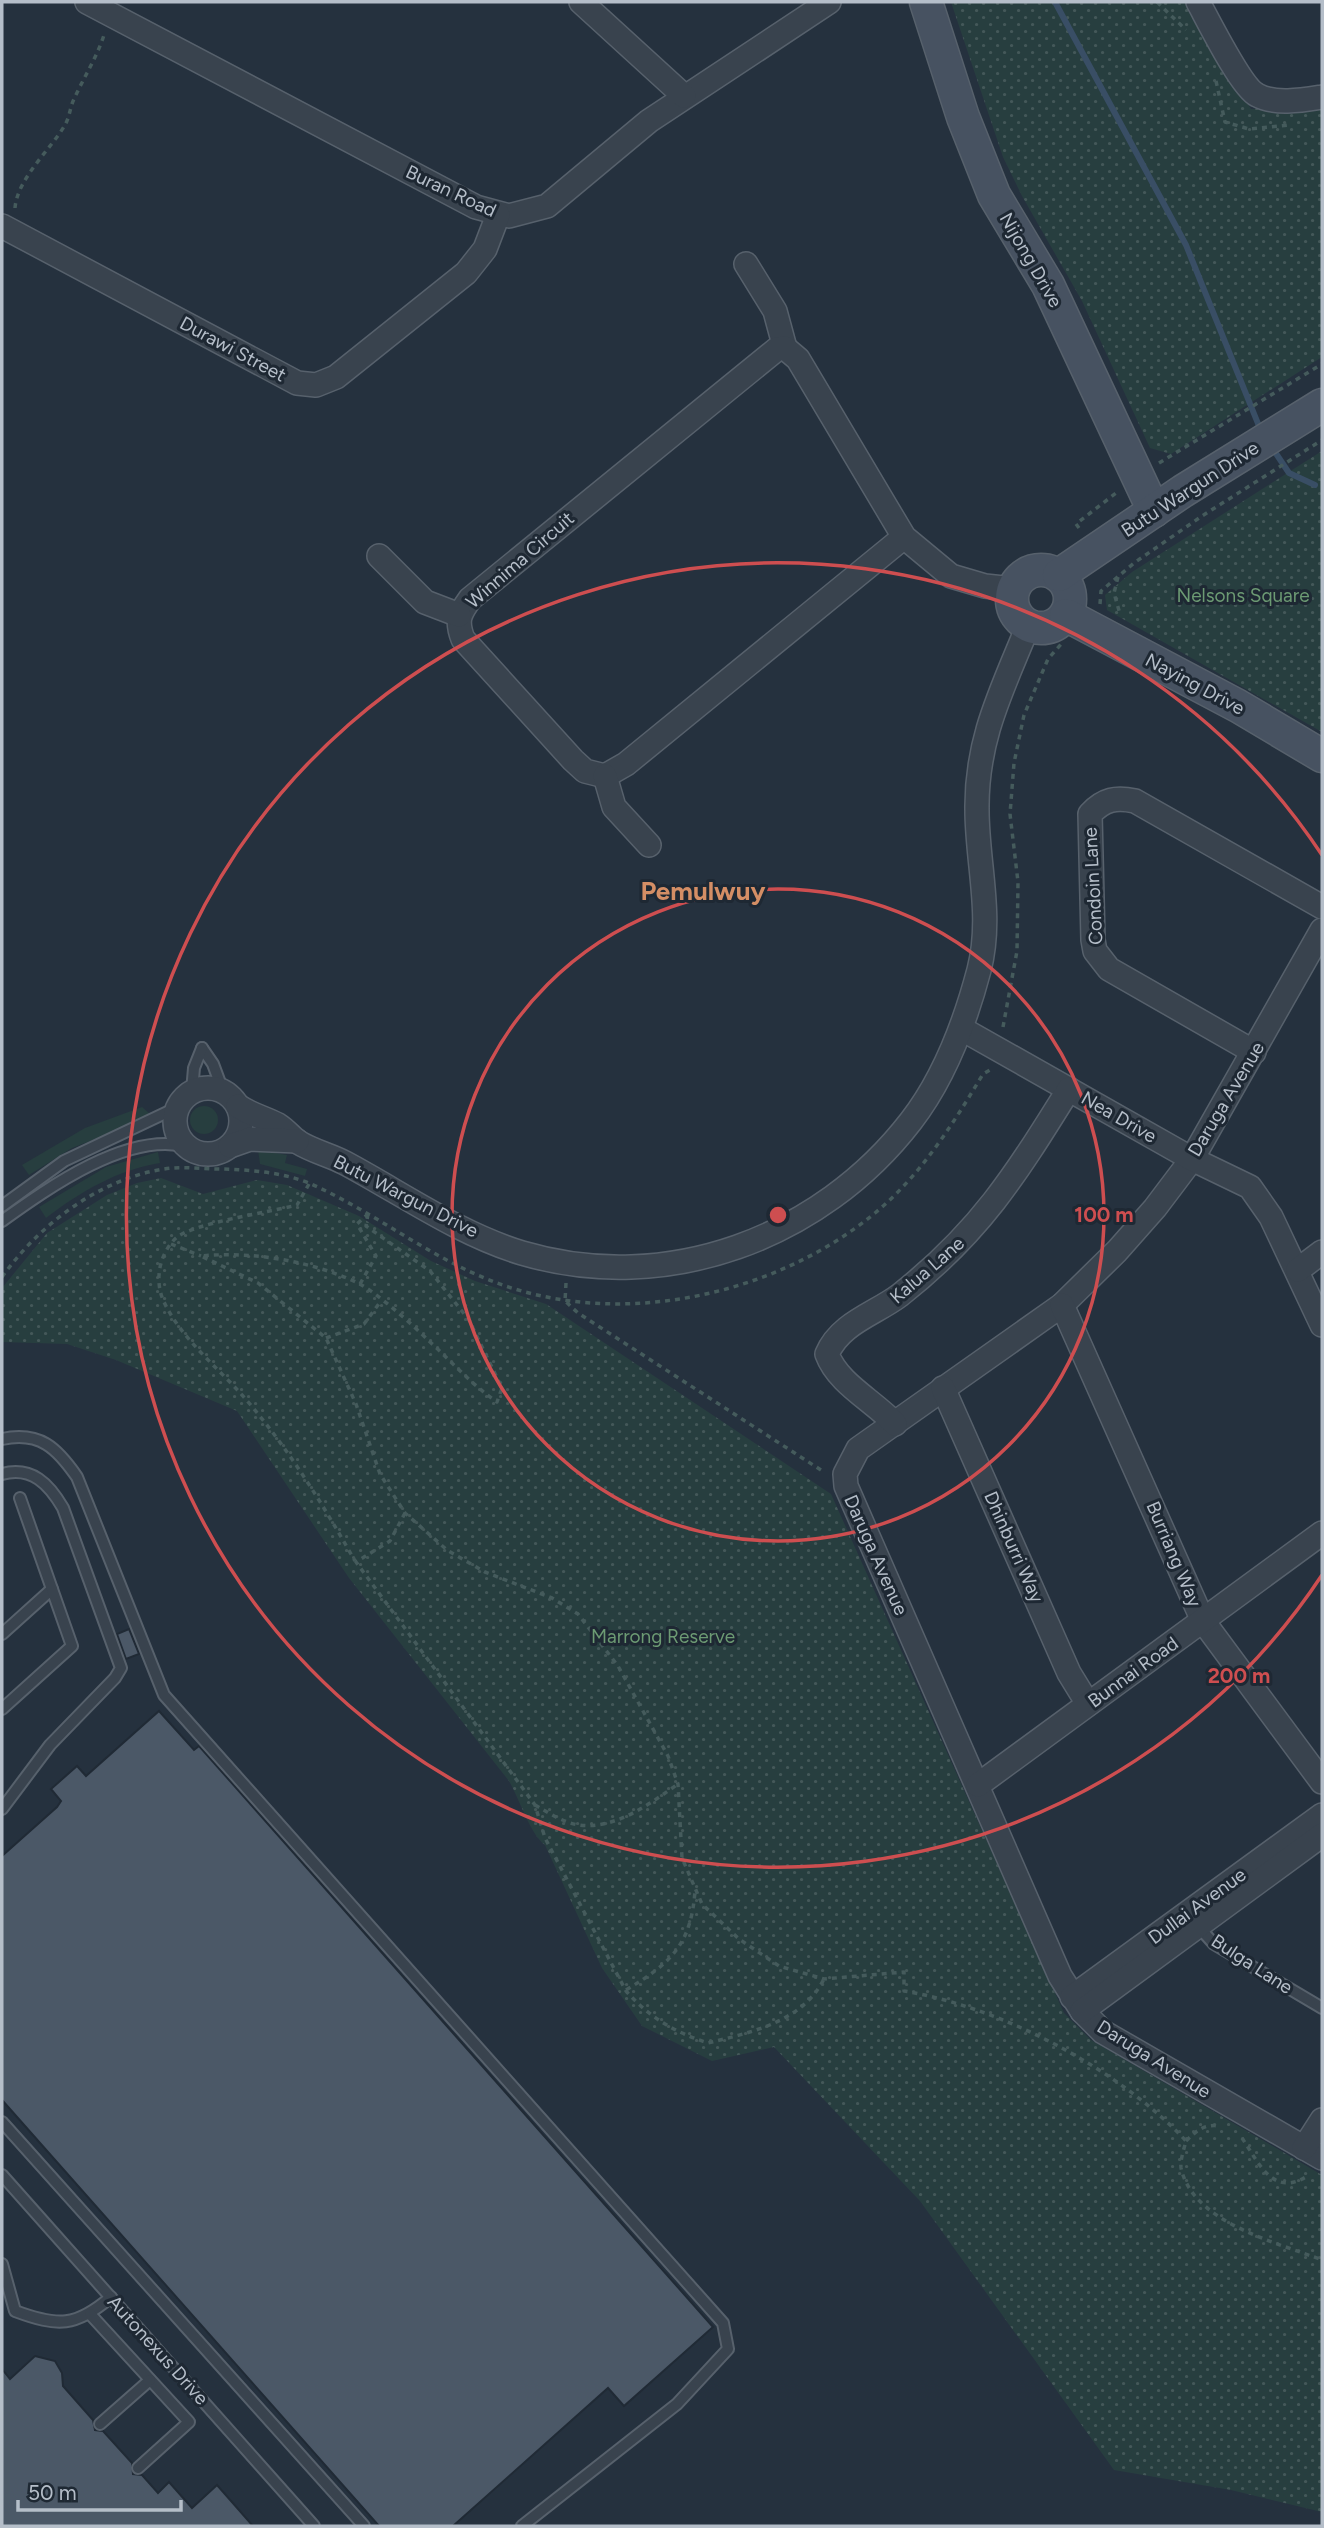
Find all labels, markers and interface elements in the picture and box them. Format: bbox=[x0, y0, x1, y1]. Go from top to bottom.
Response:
street label: Buran Road bbox=[402, 160, 500, 222]
street label: Nijong Drive bbox=[995, 209, 1067, 311]
street label: Durawi Street bbox=[176, 311, 290, 387]
street label: Butu Wargun Drive bbox=[1117, 436, 1263, 542]
street label: Winnima Circuit bbox=[461, 507, 579, 613]
park label: Nelsons Square bbox=[1176, 584, 1310, 607]
street label: Naying Drive bbox=[1141, 648, 1249, 720]
street label: Condoin Lane bbox=[1078, 827, 1108, 945]
district label: Pemulwuy bbox=[640, 875, 766, 907]
street label: Daruga Avenue bbox=[1183, 1038, 1269, 1160]
street label: Nea Drive bbox=[1077, 1086, 1161, 1148]
street label: Butu Wargun Drive bbox=[330, 1150, 482, 1242]
text: 100 m bbox=[1074, 1202, 1134, 1227]
centre of rings bbox=[766, 1203, 790, 1227]
street label: Kalua Lane bbox=[885, 1232, 969, 1308]
street label: Dhinburri Way bbox=[979, 1488, 1049, 1606]
street label: Daruga Avenue bbox=[839, 1491, 913, 1619]
street label: Burriang Way bbox=[1141, 1498, 1207, 1610]
park label: Marrong Reserve bbox=[591, 1625, 735, 1648]
street label: Bunnai Road bbox=[1083, 1632, 1183, 1712]
text: 200 m bbox=[1208, 1663, 1270, 1688]
street label: Dullai Avenue bbox=[1144, 1863, 1250, 1949]
street label: Bulga Lane bbox=[1207, 1929, 1297, 1999]
street label: Daruga Avenue bbox=[1093, 2015, 1215, 2103]
street label: Autonexus Drive bbox=[103, 2290, 213, 2410]
scale bar bbox=[18, 2468, 180, 2512]
text: 50 m bbox=[28, 2480, 77, 2505]

